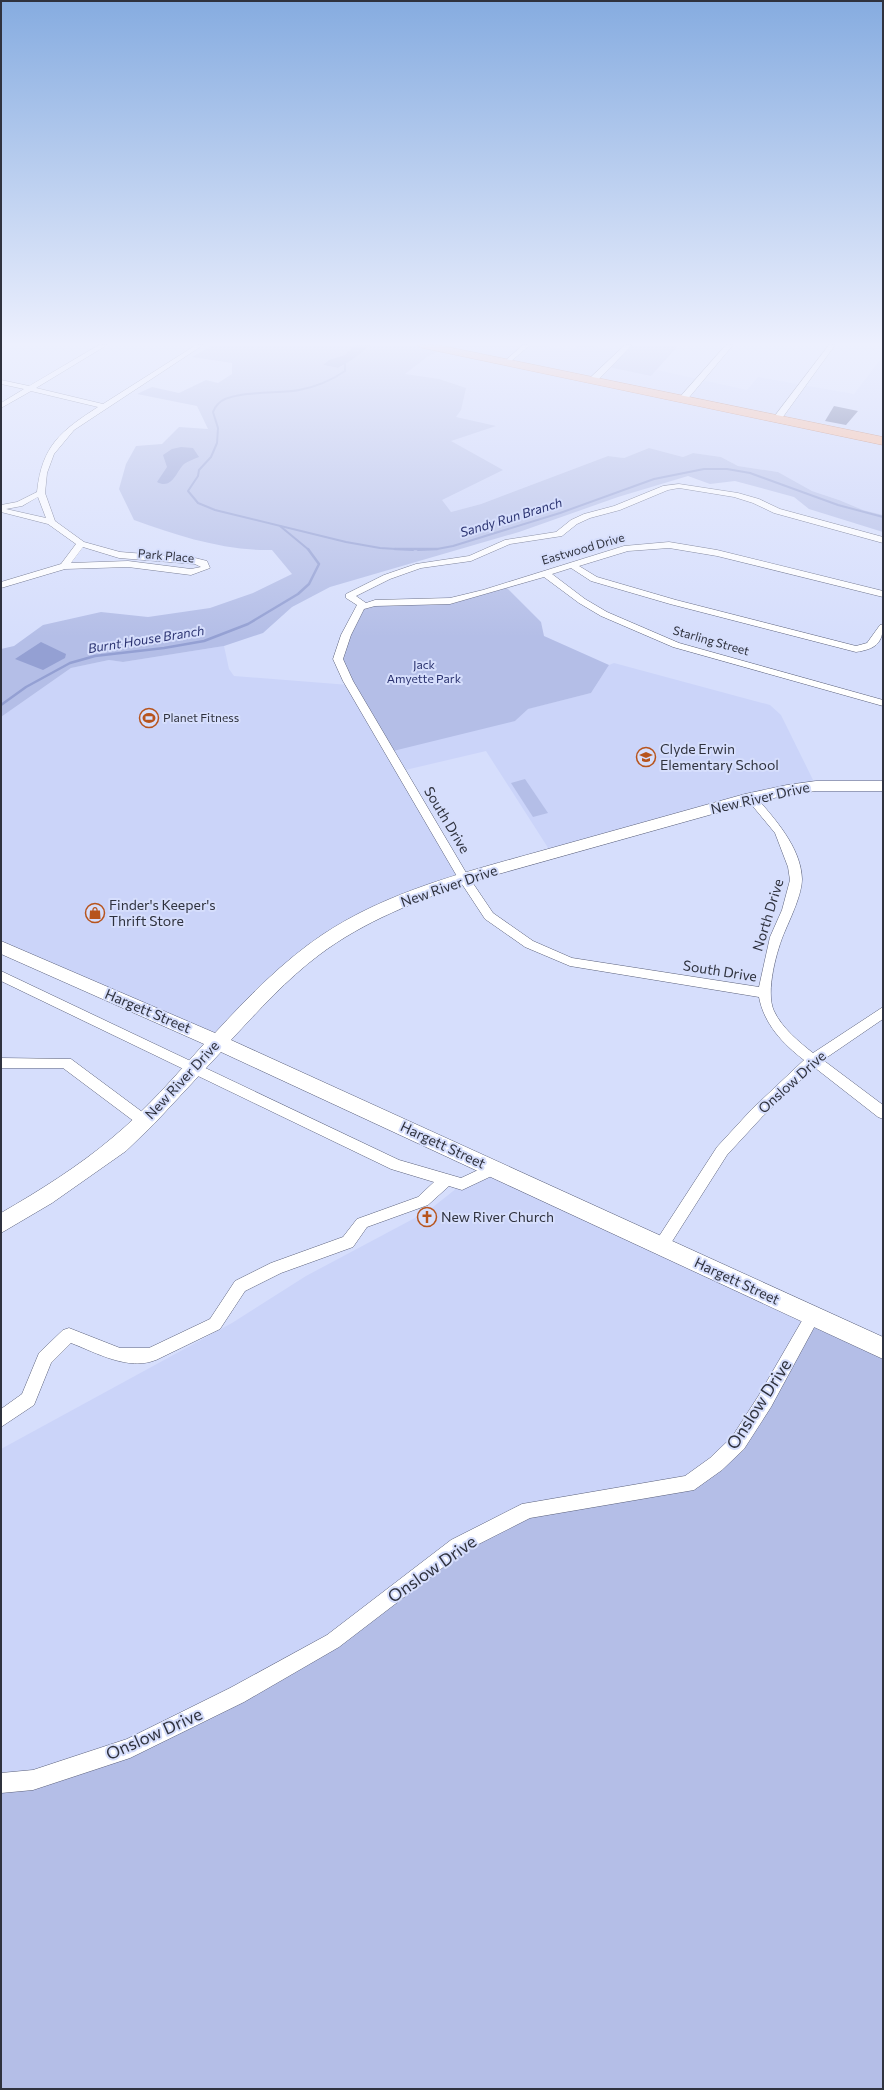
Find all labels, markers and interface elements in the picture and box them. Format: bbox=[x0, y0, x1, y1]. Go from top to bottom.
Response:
water label: Sandy Run Branch bbox=[458, 494, 564, 540]
street label: Eastwood Drive bbox=[540, 529, 626, 567]
street label: Park Place bbox=[137, 546, 195, 564]
water label: Burnt House Branch bbox=[87, 622, 205, 656]
street label: Starling Street bbox=[672, 622, 751, 658]
park label: Jack Amyette Park bbox=[387, 657, 462, 685]
sports icon: Planet Fitness bbox=[138, 707, 160, 729]
place label: Planet Fitness bbox=[163, 710, 239, 724]
place label: Clyde Erwin Elementary School bbox=[660, 740, 779, 773]
school or university icon: Clyde Erwin Elementary School bbox=[635, 746, 657, 768]
street label: New River Drive bbox=[709, 778, 811, 817]
street label: South Drive bbox=[421, 783, 474, 856]
street label: New River Drive bbox=[398, 861, 499, 910]
street label: North Drive bbox=[748, 877, 787, 953]
place label: Finder's Keeper's Thrift Store bbox=[109, 896, 216, 929]
shop icon: Finder's Keeper's Thrift Store bbox=[84, 902, 106, 924]
street label: South Drive bbox=[682, 956, 758, 985]
street label: Hargett Street bbox=[103, 985, 194, 1036]
street label: New River Drive bbox=[141, 1037, 222, 1122]
street label: Onslow Drive bbox=[754, 1047, 829, 1116]
street label: Hargett Street bbox=[398, 1117, 489, 1172]
church icon: New River Church bbox=[416, 1206, 438, 1228]
place label: New River Church bbox=[441, 1208, 554, 1225]
street label: Hargett Street bbox=[692, 1253, 783, 1308]
street label: Onslow Drive bbox=[722, 1355, 796, 1453]
street label: Onslow Drive bbox=[383, 1530, 480, 1607]
street label: Onslow Drive bbox=[102, 1703, 205, 1764]

